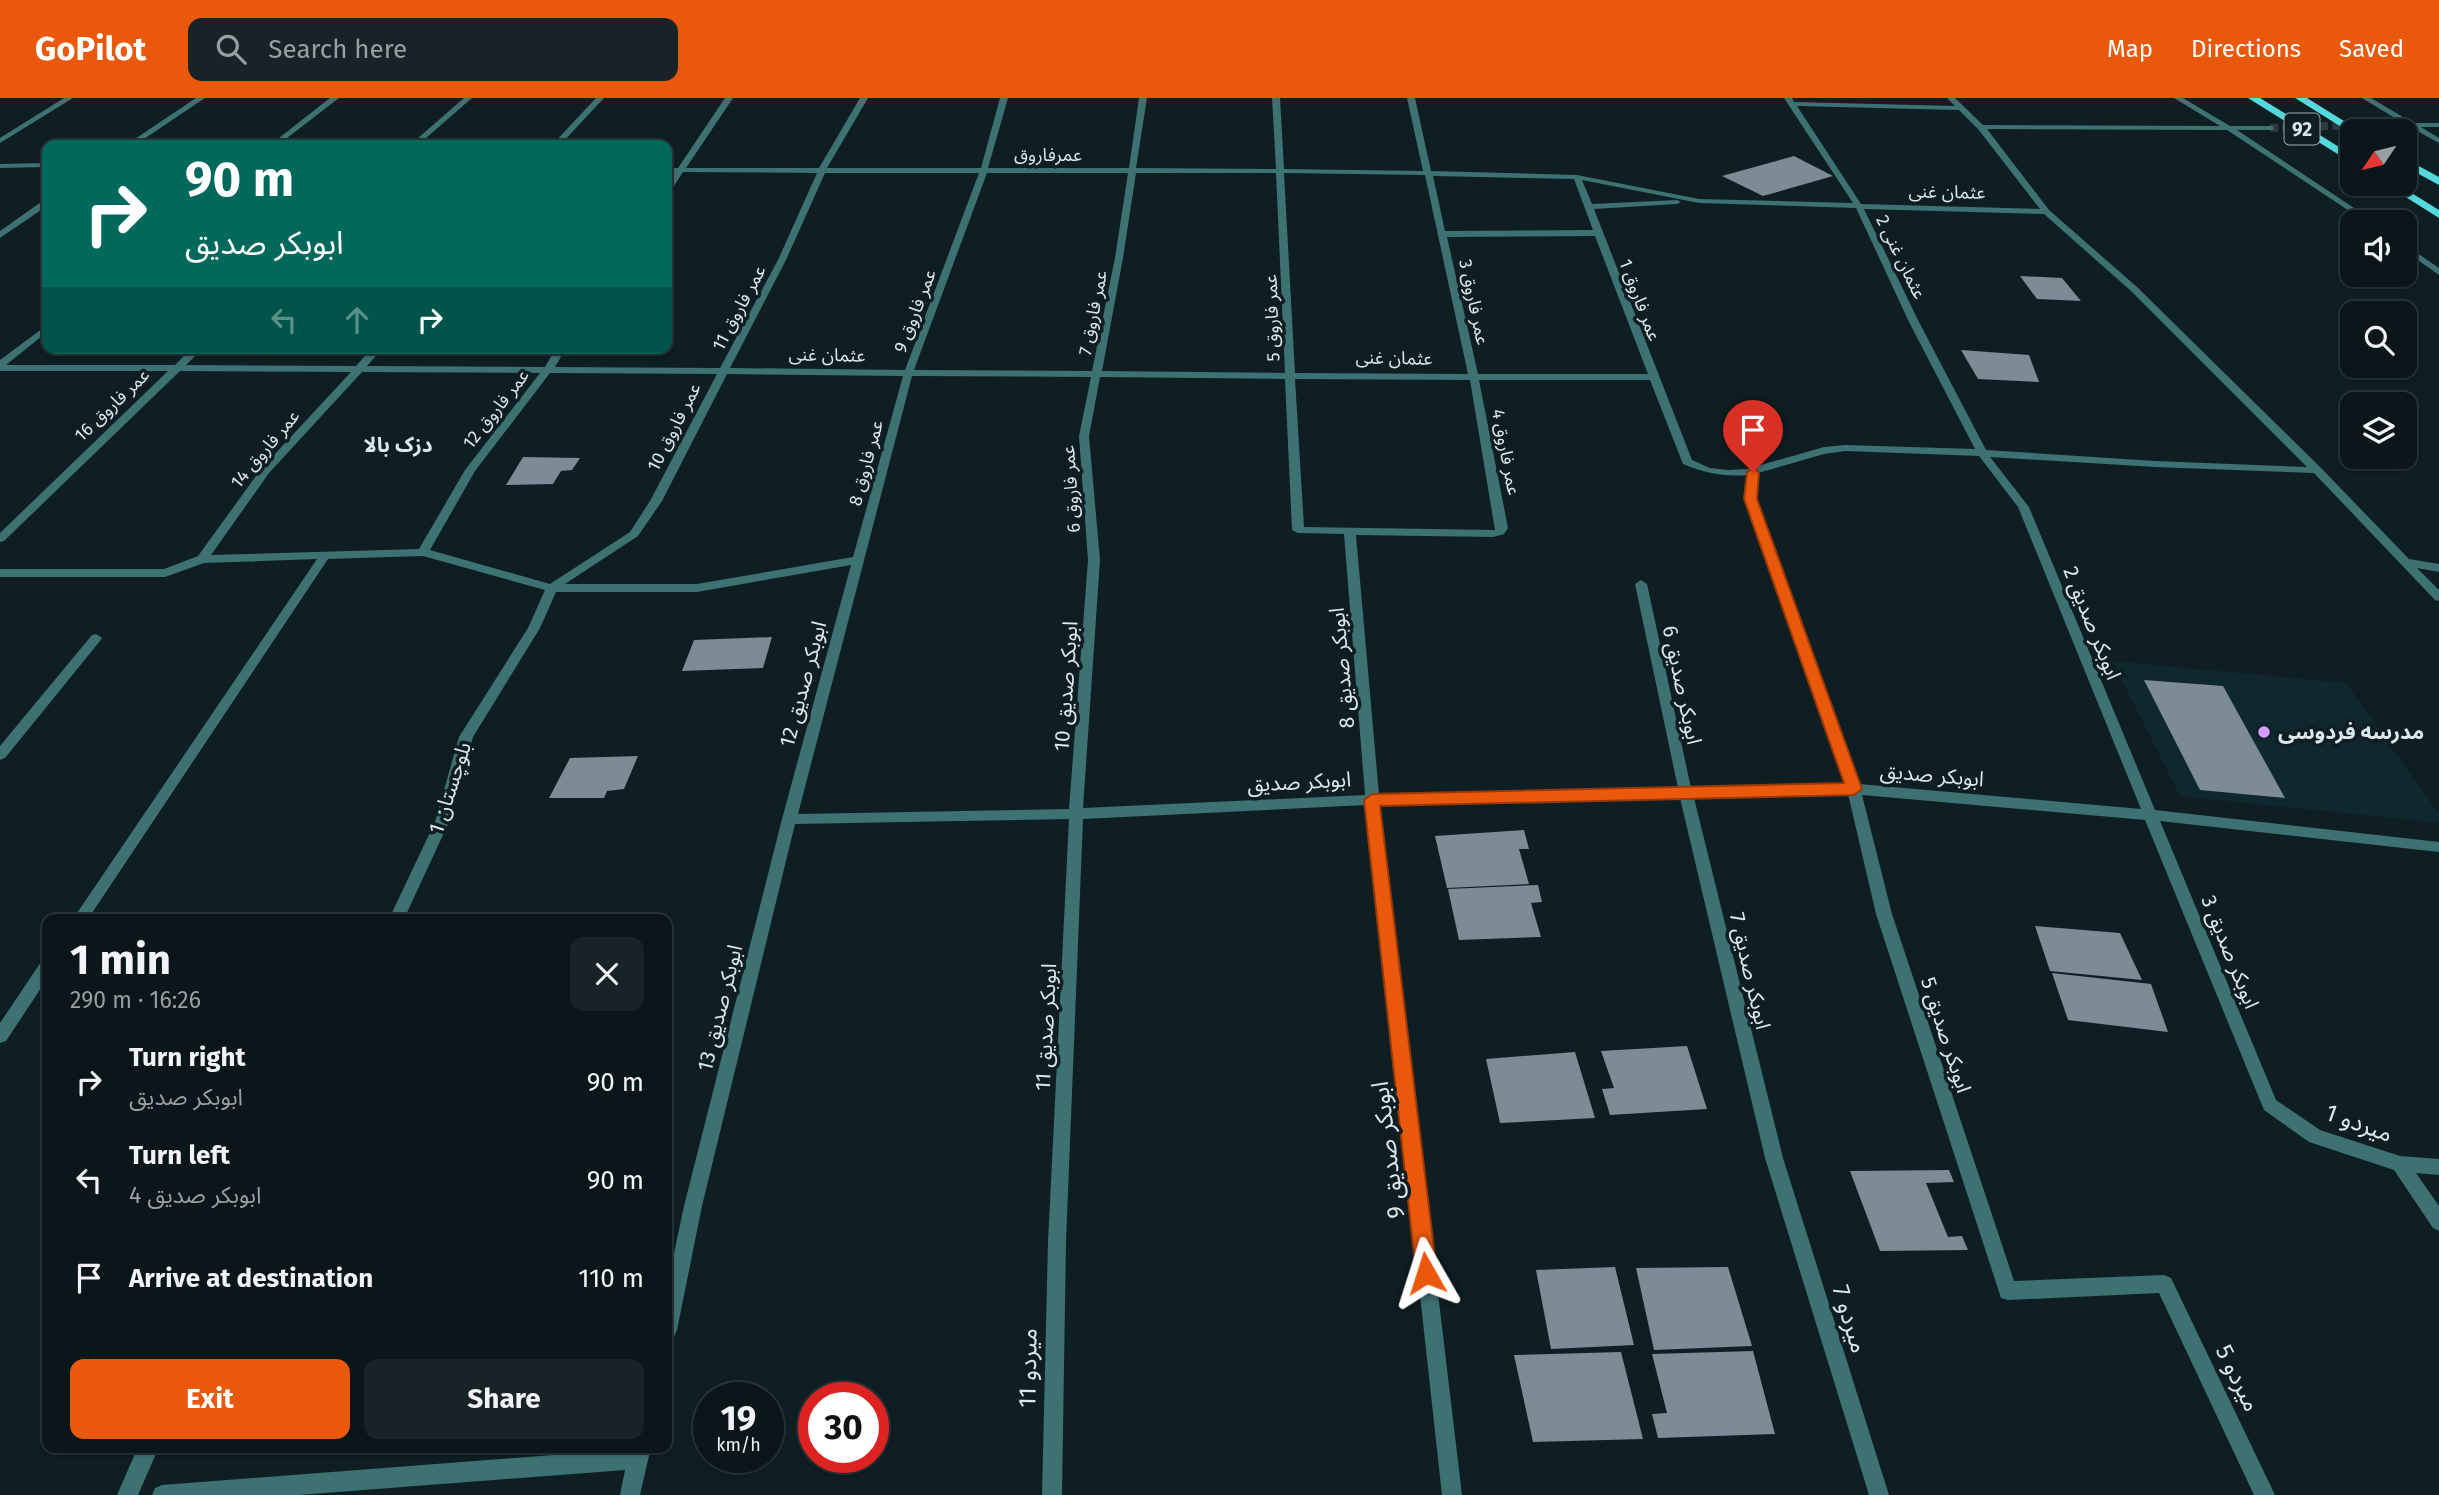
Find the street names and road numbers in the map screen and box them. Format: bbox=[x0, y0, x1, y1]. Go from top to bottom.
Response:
road number: 92 bbox=[2284, 114, 2320, 144]
street label: عمرفاروق bbox=[1014, 144, 1082, 166]
street label: عثمان غنی bbox=[1908, 180, 1986, 204]
street label: عثمان غنی 2 bbox=[1871, 211, 1931, 303]
street label: عمر فاروق 1 bbox=[1614, 256, 1666, 344]
street label: عمر فاروق 3 bbox=[1454, 257, 1494, 347]
street label: عمر فاروق 11 bbox=[707, 262, 771, 354]
street label: عمر فاروق 9 bbox=[889, 266, 941, 356]
street label: عمر فاروق 7 bbox=[1074, 269, 1112, 357]
street label: عمر فاروق 5 bbox=[1259, 274, 1285, 362]
street label: عثمان غنی bbox=[788, 343, 866, 367]
street label: عثمان غنی bbox=[1355, 346, 1433, 370]
street label: عمر فاروق 16 bbox=[70, 364, 154, 446]
street label: عمر فاروق 12 bbox=[458, 365, 534, 453]
street label: عمر فاروق 10 bbox=[642, 379, 706, 475]
street label: عمر فاروق 14 bbox=[226, 405, 304, 493]
street label: عمر فاروق 4 bbox=[1487, 407, 1525, 497]
street label: عمر فاروق 8 bbox=[844, 418, 888, 508]
street label: عمر فاروق 6 bbox=[1057, 445, 1085, 533]
street label: ابوبکر صدیق 2 bbox=[2057, 562, 2127, 684]
street label: ابوبکر صدیق 8 bbox=[1324, 606, 1360, 730]
street label: ابوبکر صدیق 12 bbox=[774, 618, 832, 750]
street label: ابوبکر صدیق 10 bbox=[1048, 620, 1084, 752]
street label: ابوبکر صدیق 6 bbox=[1657, 623, 1707, 747]
street label: بلوچستان 1 bbox=[423, 739, 477, 837]
street label: ابوبکر صدیق bbox=[1879, 758, 1985, 792]
street label: ابوبکر صدیق bbox=[1246, 766, 1352, 798]
street label: ابوبکر صدیق 3 bbox=[2195, 891, 2265, 1013]
street label: ابوبکر صدیق 7 bbox=[1724, 910, 1776, 1032]
street label: ابوبکر صدیق 13 bbox=[692, 942, 748, 1074]
street label: ابوبکر صدیق 11 bbox=[1030, 963, 1062, 1091]
street label: ابوبکر صدیق 5 bbox=[1915, 974, 1977, 1096]
street label: ابوبکر صدیق 9 bbox=[1366, 1080, 1411, 1220]
street label: میردو 1 bbox=[2322, 1098, 2396, 1148]
street label: میردو 7 bbox=[1826, 1282, 1874, 1356]
street label: میردو 11 bbox=[1013, 1328, 1043, 1408]
street label: میردو 5 bbox=[2210, 1340, 2266, 1416]

